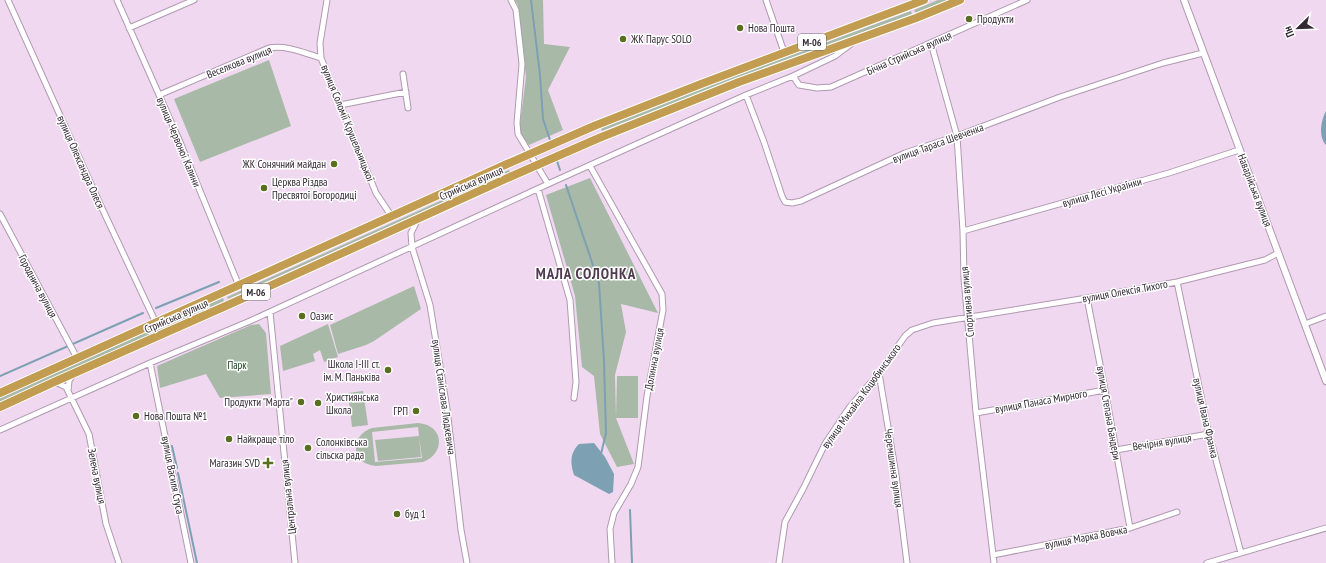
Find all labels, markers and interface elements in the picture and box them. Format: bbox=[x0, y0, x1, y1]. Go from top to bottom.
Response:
north arrow bbox=[1278, 8, 1318, 48]
place label: Продукти bbox=[977, 12, 1014, 26]
marker: Продукти bbox=[964, 14, 974, 24]
place label: Нова Пошта bbox=[748, 21, 795, 35]
marker: Нова Пошта bbox=[735, 23, 745, 33]
text: Пн bbox=[1280, 24, 1297, 40]
street label: Бічна Стрийська вулиця bbox=[864, 28, 954, 78]
place label: ЖК Парус SOLO bbox=[630, 32, 692, 46]
marker: ЖК Парус SOLO bbox=[618, 34, 628, 44]
road number: М-06 bbox=[798, 34, 826, 50]
street label: Веселкова вулиця bbox=[204, 43, 274, 81]
street label: вулиця Соломії Крушельницької bbox=[318, 63, 378, 184]
street label: вулиця Червоної Калини bbox=[154, 95, 204, 189]
street label: вулиця Олександра Олеся bbox=[54, 113, 108, 211]
street label: вулиця Тараса Шевченка bbox=[890, 120, 986, 166]
street label: Наварійська вулиця bbox=[1235, 152, 1275, 228]
place label: ЖК Сонячний майдан bbox=[241, 157, 326, 171]
marker: ЖК Сонячний майдан bbox=[329, 159, 339, 169]
street label: Стрийська вулиця bbox=[437, 163, 505, 203]
street label: вулиця Лесі Українки bbox=[1061, 174, 1143, 210]
place label: Церква Різдва Пресвятої Богородиці bbox=[272, 175, 357, 202]
marker: Церква Різдва Пресвятої Богородиці bbox=[259, 183, 269, 193]
street label: Городнича вулиця bbox=[15, 252, 61, 320]
district label: МАЛА СОЛОНКА bbox=[536, 264, 636, 283]
street label: Спортивна вулиця bbox=[957, 266, 977, 338]
street label: вулиця Олексія Тихого bbox=[1081, 277, 1169, 305]
road number: М-06 bbox=[242, 284, 270, 300]
street label: Стрийська вулиця bbox=[142, 296, 210, 336]
place label: Оазис bbox=[310, 309, 333, 323]
marker: Оазис bbox=[297, 311, 307, 321]
street label: Долинна вулиця bbox=[641, 327, 667, 391]
street label: вулиця Станіслава Людкевича bbox=[429, 339, 459, 455]
street label: вулиця Михайла Коцюбинського bbox=[818, 341, 904, 451]
place label: Школа І-ІІІ ст. ім. М. Паньківа bbox=[323, 357, 380, 384]
park label: Парк bbox=[227, 358, 247, 372]
marker: Школа І-ІІІ ст. ім. М. Паньківа bbox=[383, 365, 393, 375]
street label: вулиця Степана Бандери bbox=[1094, 365, 1124, 461]
street label: вулиця Івана Франка bbox=[1190, 377, 1222, 459]
street label: вулиця Панаса Мирного bbox=[994, 386, 1088, 416]
place label: Християнська Школа bbox=[326, 390, 379, 417]
place label: Продукти "Марта" bbox=[224, 395, 293, 409]
marker: Продукти "Марта" bbox=[296, 397, 306, 407]
marker: Християнська Школа bbox=[313, 398, 323, 408]
place label: ГРП bbox=[393, 404, 408, 418]
marker: ГРП bbox=[411, 406, 421, 416]
place label: Нова Пошта №1 bbox=[144, 409, 207, 423]
marker: Нова Пошта №1 bbox=[131, 411, 141, 421]
street label: Черемшинна вулиця bbox=[882, 428, 906, 508]
street label: Вечірня вулиця bbox=[1132, 430, 1192, 454]
place label: Найкраще тіло bbox=[237, 432, 295, 446]
marker: Найкраще тіло bbox=[224, 434, 234, 444]
street label: вулиця Василя Стуса bbox=[159, 435, 187, 515]
place label: Солонківська сільска рада bbox=[316, 435, 367, 462]
marker: Солонківська сільска рада bbox=[303, 443, 313, 453]
street label: Зелена вулиця bbox=[85, 447, 109, 505]
place label: Магазин SVD bbox=[210, 456, 260, 470]
marker: Магазин SVD bbox=[263, 458, 273, 468]
street label: Центральна вулиця bbox=[277, 459, 299, 535]
place label: буд 1 bbox=[405, 507, 426, 521]
marker: буд 1 bbox=[392, 509, 402, 519]
street label: вулиця Марка Вовчка bbox=[1044, 522, 1128, 552]

